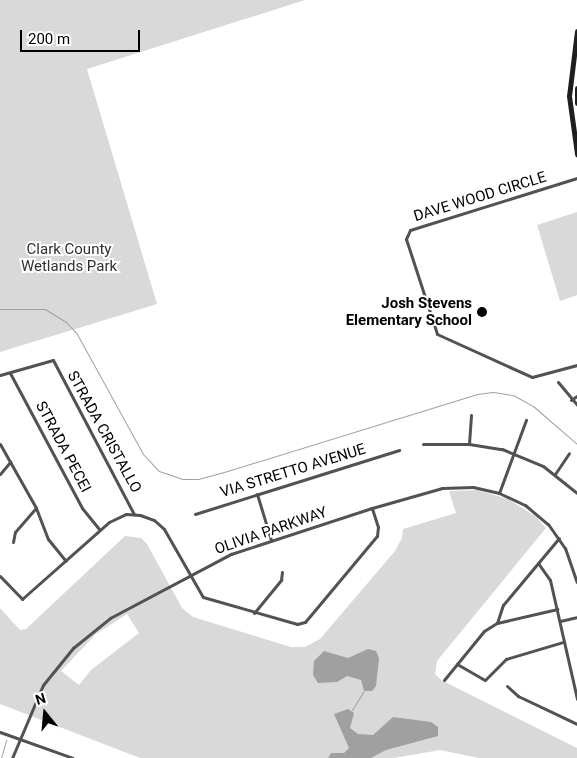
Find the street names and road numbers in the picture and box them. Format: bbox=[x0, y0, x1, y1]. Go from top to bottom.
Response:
street label: DAVE WOOD CIRCLE bbox=[412, 168, 548, 226]
street label: STRADA CRISTALLO bbox=[63, 368, 145, 496]
street label: STRADA PECEI bbox=[31, 398, 95, 496]
street label: VIA STRETTO AVENUE bbox=[218, 440, 368, 502]
street label: OLIVIA PARKWAY bbox=[212, 503, 330, 559]

